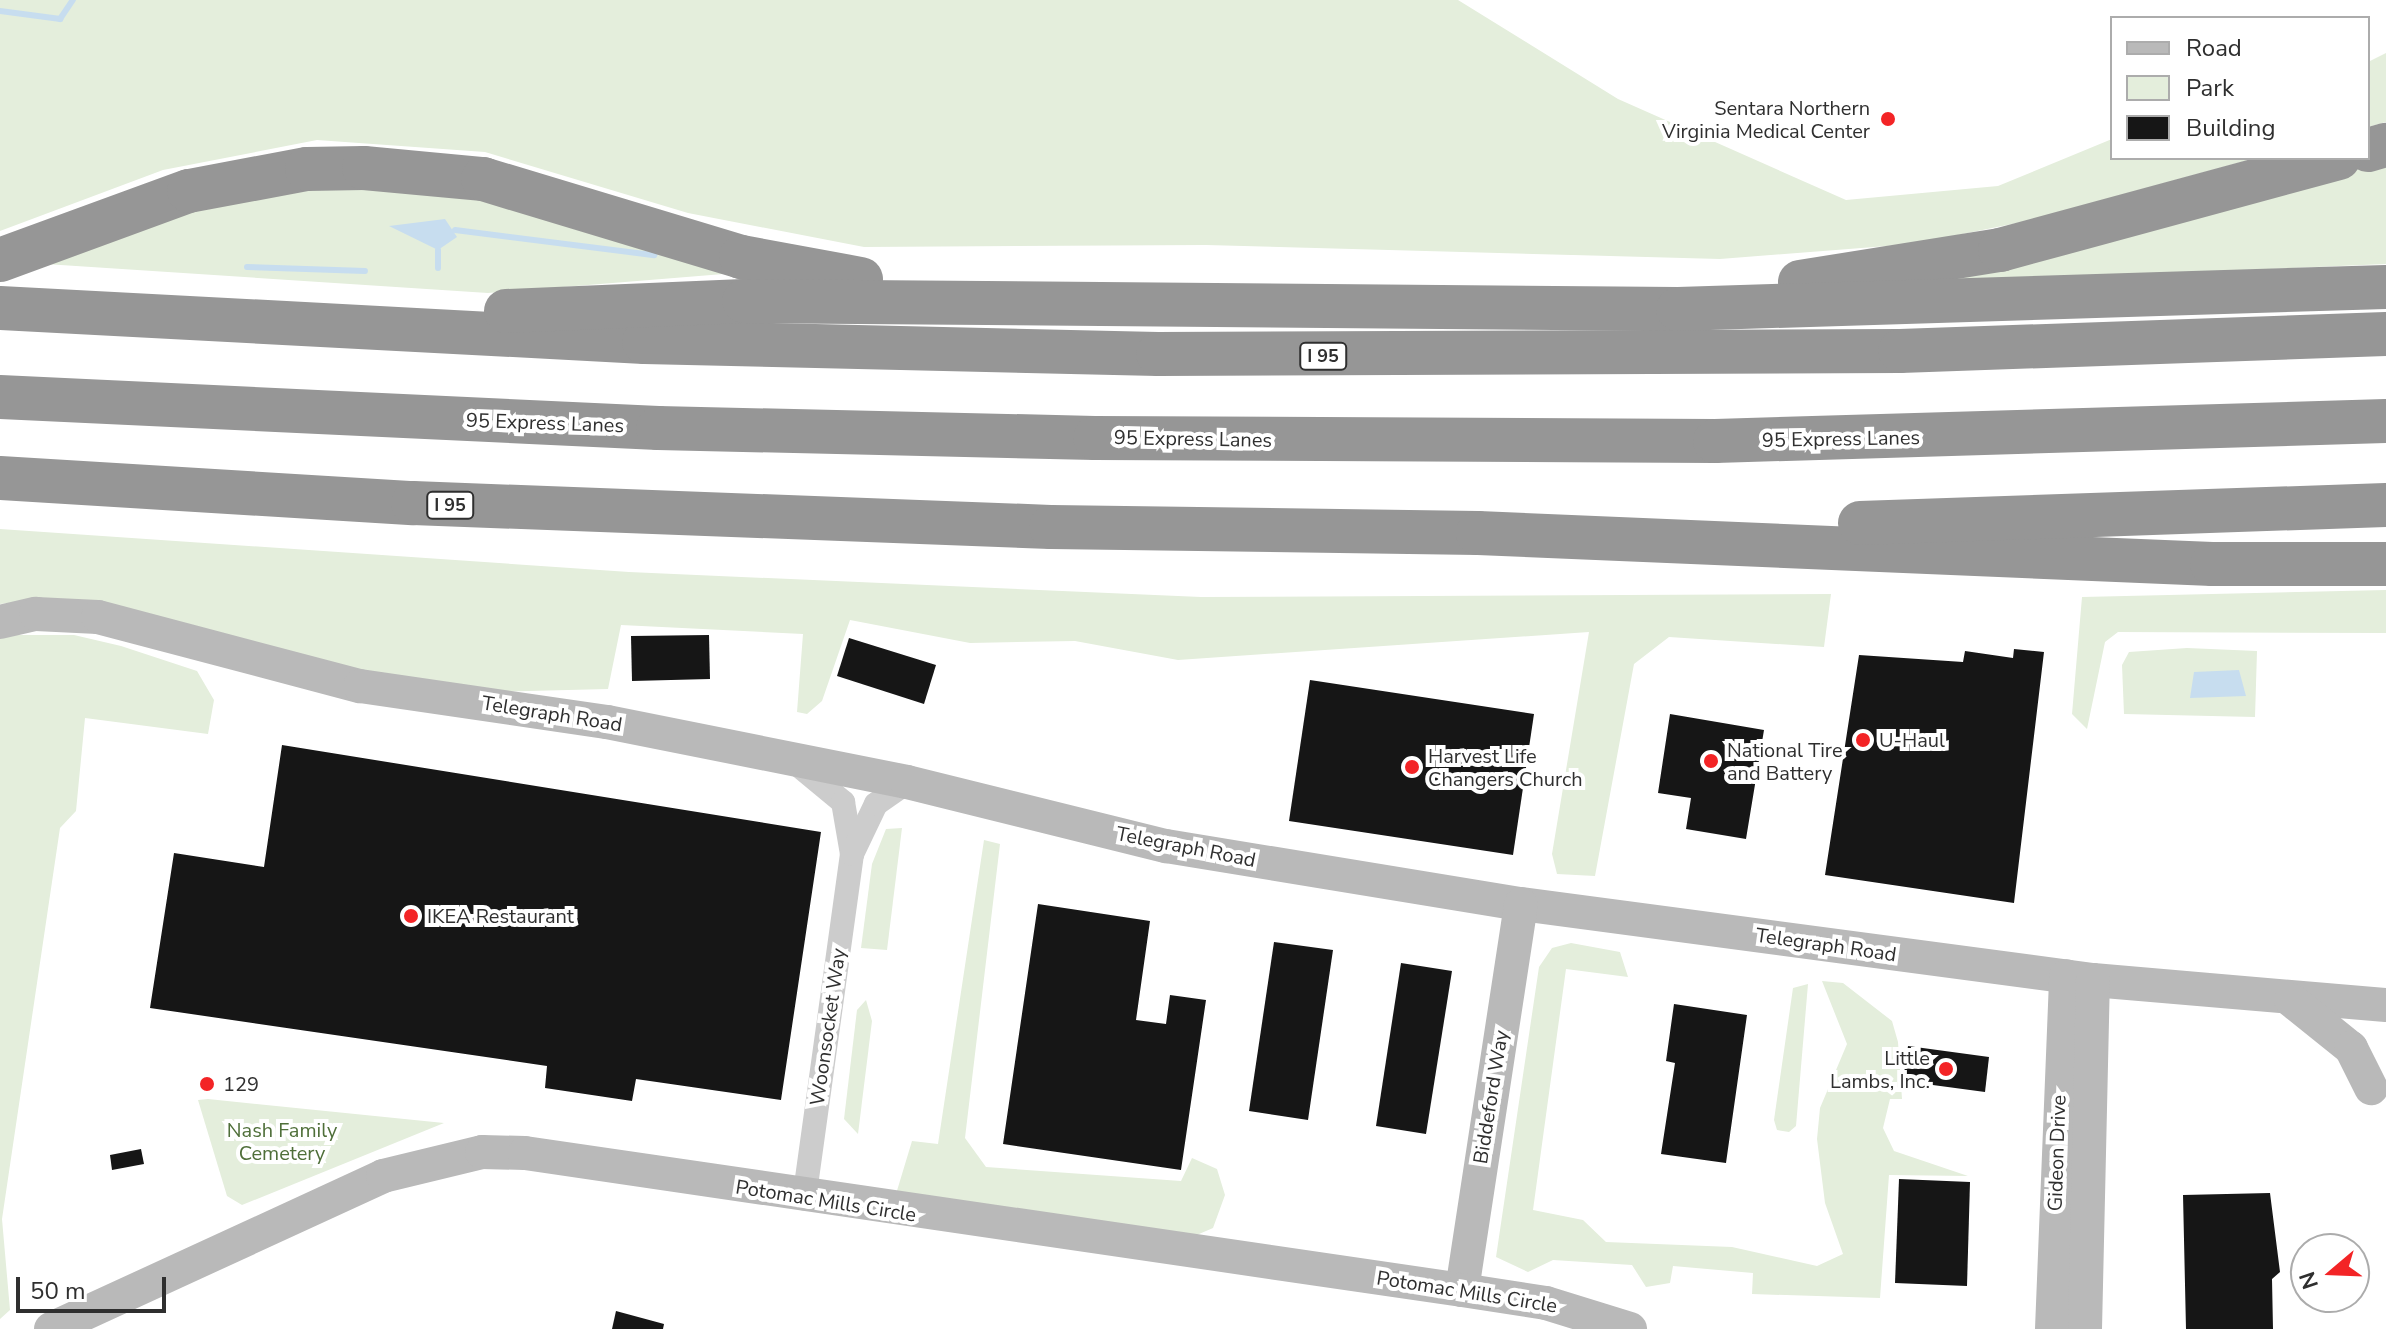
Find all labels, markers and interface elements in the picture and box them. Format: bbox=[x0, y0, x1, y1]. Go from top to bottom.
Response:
legend bbox=[2110, 16, 2370, 160]
text: Road bbox=[2186, 32, 2242, 64]
text: Park bbox=[2186, 72, 2234, 104]
place label: Sentara Northern Virginia Medical Center bbox=[1662, 96, 1870, 143]
marker: Sentara Northern Virginia Medical Center bbox=[1877, 108, 1899, 130]
text: Building bbox=[2186, 112, 2276, 144]
road number: I 95 bbox=[1299, 342, 1347, 370]
street label: 95 Express Lanes bbox=[466, 408, 624, 438]
street label: 95 Express Lanes bbox=[1114, 426, 1272, 452]
street label: 95 Express Lanes bbox=[1762, 426, 1920, 452]
road number: I 95 bbox=[426, 491, 474, 519]
street label: Telegraph Road bbox=[480, 691, 624, 737]
place label: U-Haul bbox=[1879, 728, 1945, 752]
marker: U-Haul bbox=[1854, 731, 1872, 749]
place label: National Tire and Battery bbox=[1727, 738, 1843, 785]
place label: Harvest Life Changers Church bbox=[1428, 744, 1583, 791]
marker: National Tire and Battery bbox=[1702, 752, 1720, 770]
marker: Harvest Life Changers Church bbox=[1403, 758, 1421, 776]
street label: Telegraph Road bbox=[1114, 822, 1258, 872]
place label: IKEA Restaurant bbox=[427, 904, 574, 928]
marker: IKEA Restaurant bbox=[402, 907, 420, 925]
street label: Telegraph Road bbox=[1754, 923, 1898, 967]
street label: Woonsocket Way bbox=[805, 947, 851, 1107]
street label: Biddeford Way bbox=[1469, 1028, 1513, 1166]
place label: Little Lambs, Inc. bbox=[1830, 1046, 1930, 1093]
marker: Little Lambs, Inc. bbox=[1937, 1060, 1955, 1078]
place label: 129 bbox=[223, 1072, 259, 1096]
marker: 129 bbox=[198, 1075, 216, 1093]
street label: Gideon Drive bbox=[2043, 1094, 2071, 1212]
park label: Nash Family Cemetery bbox=[227, 1118, 337, 1165]
street label: Potomac Mills Circle bbox=[734, 1175, 918, 1227]
north arrow bbox=[2290, 1233, 2370, 1313]
scale bar bbox=[20, 1261, 170, 1311]
street label: Potomac Mills Circle bbox=[1375, 1266, 1559, 1318]
text: N bbox=[2292, 1267, 2326, 1293]
text: 50 m bbox=[30, 1275, 86, 1307]

